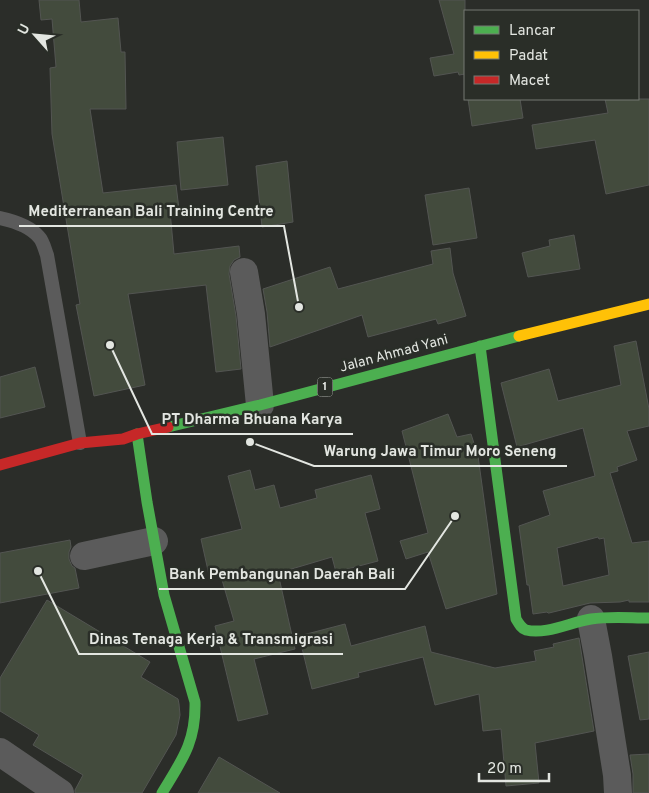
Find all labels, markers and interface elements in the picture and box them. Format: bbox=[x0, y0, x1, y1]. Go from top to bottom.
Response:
north arrow bbox=[10, 10, 60, 60]
legend bbox=[464, 10, 639, 100]
text: U bbox=[15, 21, 35, 38]
text: Lancar bbox=[509, 22, 556, 41]
text: Padat bbox=[509, 47, 548, 66]
text: Macet bbox=[509, 72, 550, 91]
callout: Mediterranean Bali Training Centre bbox=[19, 196, 284, 226]
text: Mediterranean Bali Training Centre bbox=[28, 203, 274, 222]
street label: Jalan Ahmad Yani bbox=[338, 331, 450, 377]
road number: 1 bbox=[318, 378, 332, 397]
callout: PT Dharma Bhuana Karya bbox=[152, 404, 353, 434]
text: PT Dharma Bhuana Karya bbox=[162, 411, 342, 430]
callout: Warung Jawa Timur Moro Seneng bbox=[314, 436, 567, 466]
text: Warung Jawa Timur Moro Seneng bbox=[323, 443, 557, 462]
callout: Bank Pembangunan Daerah Bali bbox=[159, 559, 405, 589]
text: Bank Pembangunan Daerah Bali bbox=[169, 566, 395, 585]
callout: Dinas Tenaga Kerja & Transmigrasi bbox=[79, 624, 343, 654]
text: Dinas Tenaga Kerja & Transmigrasi bbox=[89, 631, 333, 650]
scale bar bbox=[479, 750, 549, 782]
text: 20 m bbox=[487, 760, 522, 779]

